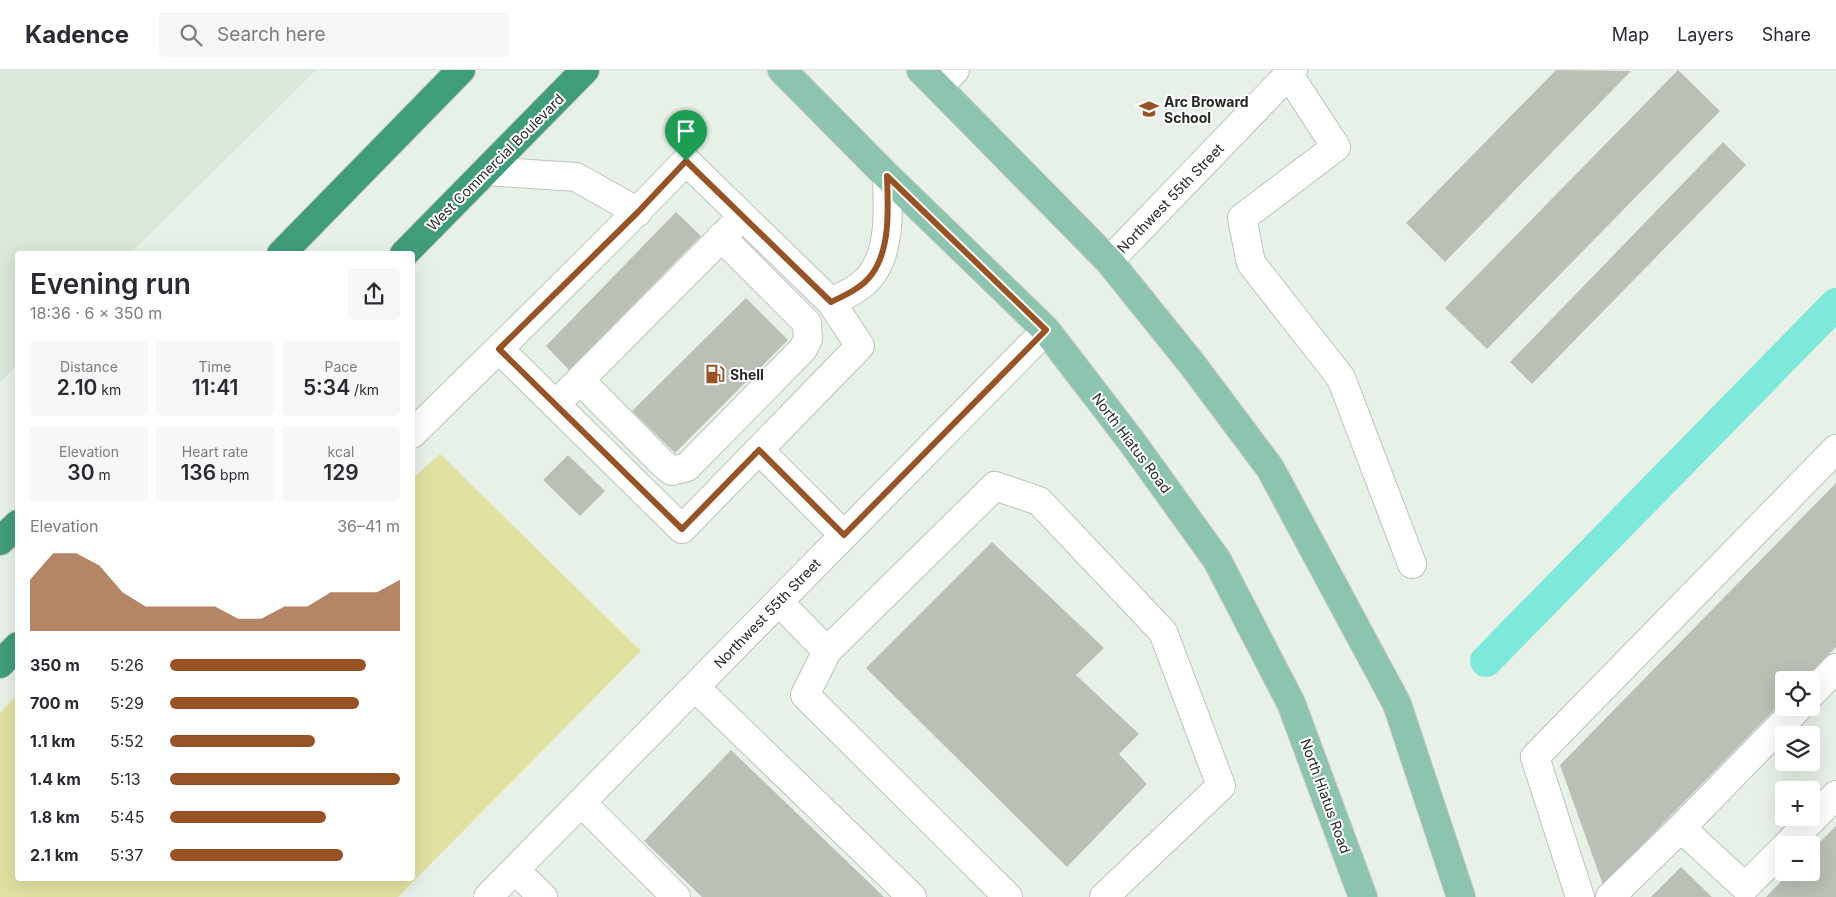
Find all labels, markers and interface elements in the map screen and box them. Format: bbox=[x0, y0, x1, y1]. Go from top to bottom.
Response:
search box bbox=[159, 12, 509, 57]
text: Kadence bbox=[25, 20, 129, 49]
icon: search bbox=[177, 21, 205, 49]
text: Search here bbox=[217, 23, 326, 46]
text: Map bbox=[1612, 24, 1649, 45]
text: Layers bbox=[1677, 24, 1734, 45]
text: Share bbox=[1762, 24, 1811, 45]
street label: West Commercial Boulevard bbox=[423, 90, 567, 234]
place label: Arc Broward School bbox=[1164, 93, 1249, 126]
school or university icon: Arc Broward School bbox=[1138, 98, 1160, 120]
pin bbox=[665, 110, 707, 161]
icon: arrive bbox=[672, 117, 700, 145]
street label: Northwest 55th Street bbox=[1113, 139, 1227, 256]
text: Evening run bbox=[30, 267, 191, 301]
button: share bbox=[348, 268, 400, 320]
text: 18:36 · 6 × 350 m bbox=[30, 303, 162, 323]
text: Distance bbox=[60, 358, 118, 375]
text: Time bbox=[199, 358, 231, 375]
text: Pace bbox=[325, 358, 357, 375]
fuel station icon: Shell bbox=[704, 363, 726, 385]
place label: Shell bbox=[730, 366, 764, 383]
text: 2.10 bbox=[57, 375, 97, 400]
text: 11:41 bbox=[192, 375, 238, 400]
text: 5:34 bbox=[303, 375, 350, 400]
text: km bbox=[97, 381, 121, 398]
text: /km bbox=[350, 381, 379, 398]
street label: North Hiatus Road bbox=[1089, 390, 1175, 496]
text: Elevation bbox=[59, 443, 119, 460]
text: Heart rate bbox=[182, 443, 248, 460]
text: kcal bbox=[328, 443, 354, 460]
text: 30 bbox=[67, 460, 95, 485]
text: 136 bbox=[180, 460, 216, 485]
text: 129 bbox=[323, 460, 359, 485]
text: m bbox=[95, 466, 111, 483]
text: bpm bbox=[216, 466, 250, 483]
text: Elevation bbox=[30, 516, 99, 536]
text: 36–41 m bbox=[337, 516, 400, 536]
street label: Northwest 55th Street bbox=[710, 554, 824, 671]
text: 350 m bbox=[30, 655, 80, 675]
text: 5:26 bbox=[110, 655, 144, 675]
map controls bbox=[1775, 671, 1820, 881]
button: locate bbox=[1775, 671, 1820, 716]
text: 700 m bbox=[30, 693, 79, 713]
text: 5:29 bbox=[110, 693, 144, 713]
button: layers bbox=[1775, 726, 1820, 771]
text: 1.1 km bbox=[30, 731, 75, 751]
text: 5:52 bbox=[110, 731, 144, 751]
street label: North Hiatus Road bbox=[1297, 736, 1355, 856]
text: 1.4 km bbox=[30, 769, 81, 789]
text: 5:13 bbox=[110, 769, 141, 789]
button: + bbox=[1775, 781, 1820, 826]
text: 1.8 km bbox=[30, 807, 80, 827]
text: 5:45 bbox=[110, 807, 144, 827]
button: − bbox=[1775, 836, 1820, 881]
text: 2.1 km bbox=[30, 845, 79, 865]
text: 5:37 bbox=[110, 845, 143, 865]

